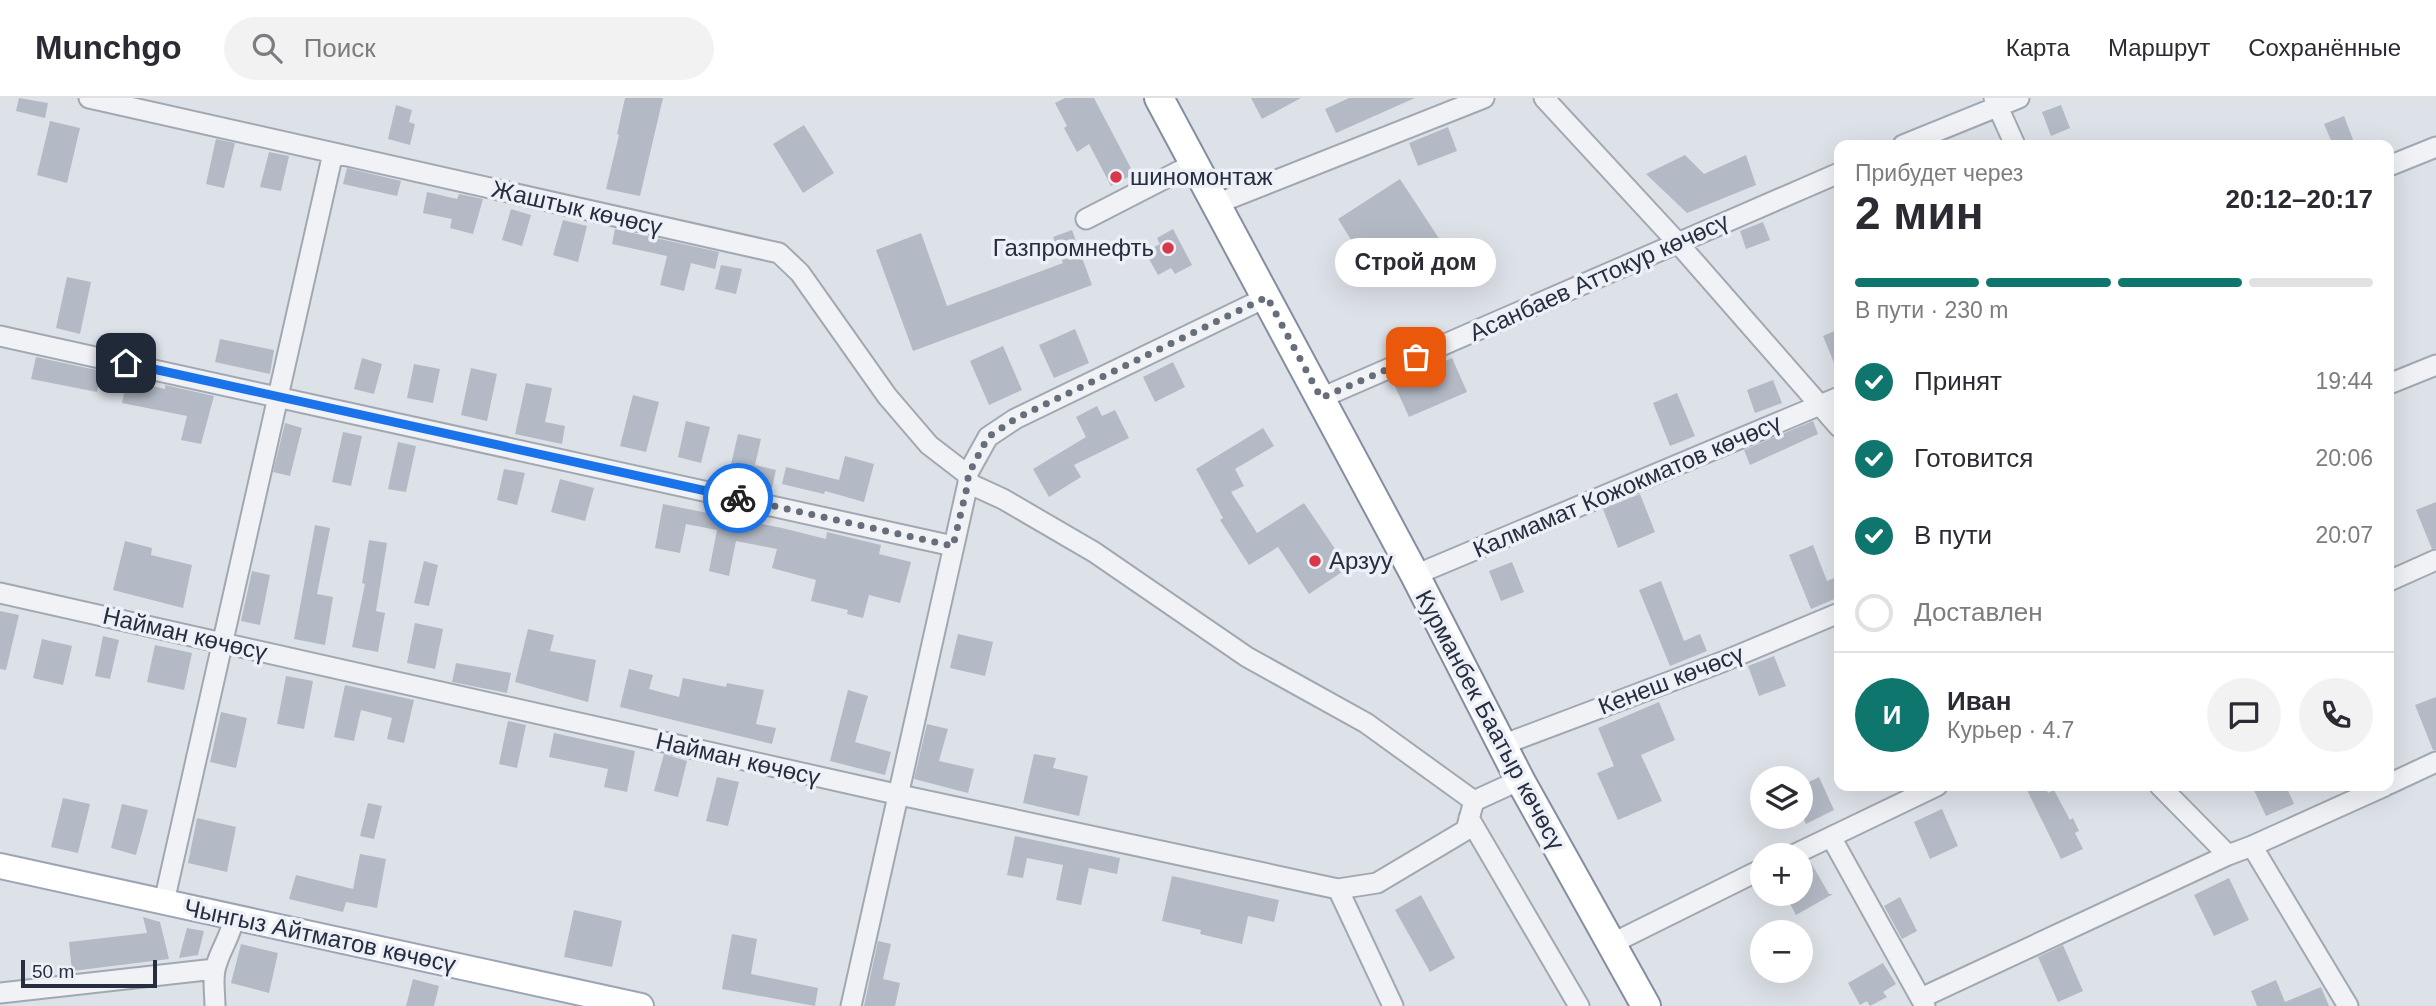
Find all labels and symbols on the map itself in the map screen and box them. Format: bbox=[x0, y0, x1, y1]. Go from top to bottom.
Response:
place label: шиномонтаж bbox=[1130, 163, 1273, 190]
marker: шиномонтаж bbox=[1108, 169, 1124, 185]
street label: Жаштык көчөсү bbox=[489, 175, 665, 240]
street label: Асанбаев Аттокур көчөсү bbox=[1465, 207, 1732, 346]
place label: Газпромнефть bbox=[993, 234, 1154, 261]
callout: Строй дом bbox=[1336, 238, 1496, 287]
marker: Газпромнефть bbox=[1160, 240, 1176, 256]
pin bbox=[1386, 327, 1446, 387]
pin bbox=[96, 333, 156, 393]
street label: Калмамат Кожокматов көчөсү bbox=[1469, 408, 1785, 563]
courier bbox=[703, 463, 773, 533]
place label: Арзуу bbox=[1329, 547, 1393, 574]
marker: Арзуу bbox=[1307, 553, 1323, 569]
street label: Курманбек Баатыр көчөсү bbox=[1410, 585, 1570, 854]
street label: Найман көчөсү bbox=[100, 602, 270, 666]
street label: Кенеш көчөсү bbox=[1594, 639, 1747, 720]
street label: Найман көчөсү bbox=[653, 727, 823, 791]
street label: Чынгыз Айтматов көчөсү bbox=[182, 894, 458, 978]
scale bar bbox=[21, 957, 158, 989]

